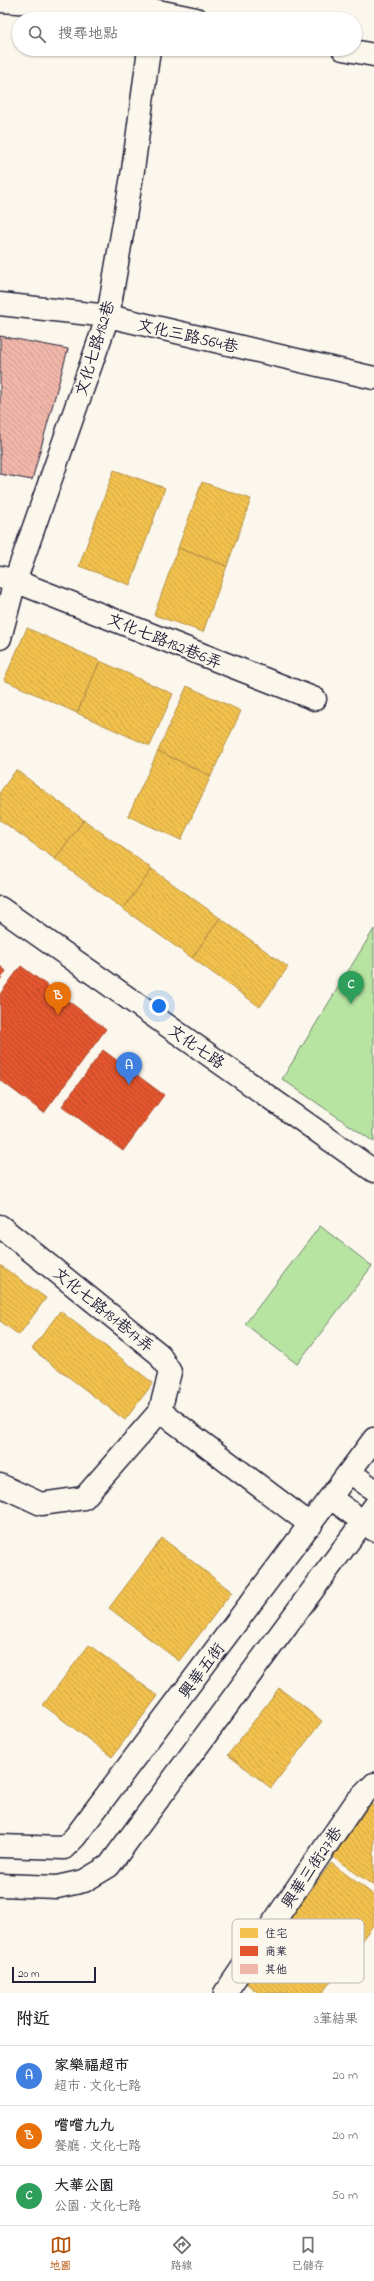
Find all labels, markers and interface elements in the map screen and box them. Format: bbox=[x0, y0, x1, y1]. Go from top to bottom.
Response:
search box bbox=[12, 12, 362, 56]
icon: search bbox=[26, 23, 48, 45]
text: 搜尋地點 bbox=[58, 23, 118, 45]
street label: 文化七路182巷 bbox=[70, 298, 122, 399]
street label: 文化三路564巷 bbox=[135, 314, 240, 360]
street label: 文化七路182巷6弄 bbox=[103, 608, 225, 676]
pin: C bbox=[338, 971, 364, 1004]
pin: B bbox=[45, 982, 71, 1015]
your location bbox=[149, 996, 169, 1016]
street label: 文化七路 bbox=[163, 1019, 229, 1076]
pin: A bbox=[116, 1052, 142, 1085]
street label: 文化七路181巷17弄 bbox=[47, 1262, 158, 1359]
street label: 興華五街 bbox=[174, 1638, 231, 1704]
street label: 興華三街27巷 bbox=[276, 1822, 349, 1914]
legend bbox=[232, 1919, 364, 1983]
text: 住宅 bbox=[265, 1926, 287, 1942]
text: 商業 bbox=[265, 1944, 287, 1960]
text: 其他 bbox=[265, 1962, 287, 1978]
scale bar bbox=[12, 1965, 96, 1984]
text: 20 m bbox=[18, 1966, 40, 1982]
text: 附近 bbox=[16, 2007, 50, 2032]
text: 3筆結果 bbox=[314, 2010, 358, 2029]
text: 家樂福超市 bbox=[54, 2055, 129, 2077]
text: A bbox=[25, 2066, 33, 2085]
text: 20 m bbox=[333, 2066, 358, 2085]
text: 超市 · 文化七路 bbox=[54, 2077, 141, 2096]
text: 嚐嚐九九 bbox=[54, 2115, 114, 2137]
text: B bbox=[25, 2126, 33, 2145]
text: 20 m bbox=[333, 2126, 358, 2145]
text: 餐廳 · 文化七路 bbox=[54, 2137, 141, 2156]
text: 大華公園 bbox=[54, 2175, 114, 2197]
text: C bbox=[25, 2186, 33, 2205]
text: 50 m bbox=[332, 2186, 358, 2205]
text: 公園 · 文化七路 bbox=[54, 2197, 141, 2216]
tab: 地圖 bbox=[50, 2234, 72, 2274]
tab: 路線 bbox=[171, 2234, 193, 2274]
tab: 已儲存 bbox=[292, 2234, 325, 2274]

